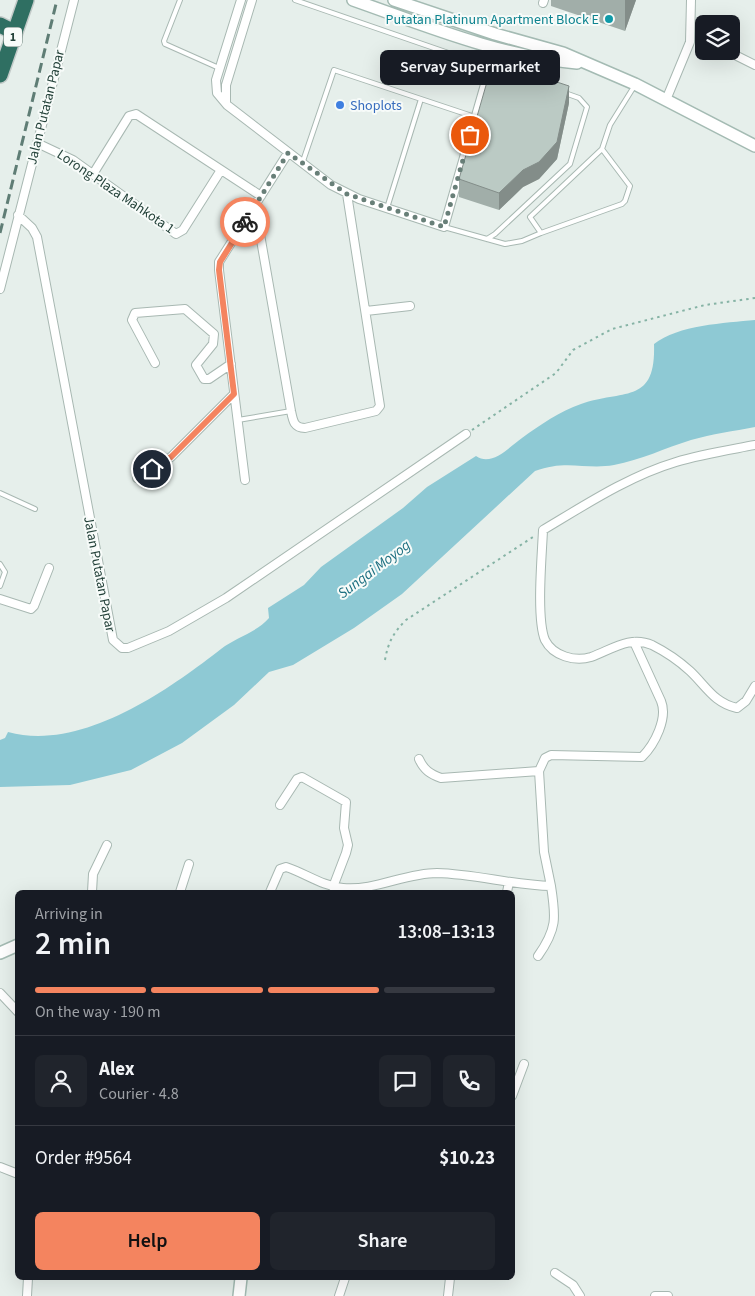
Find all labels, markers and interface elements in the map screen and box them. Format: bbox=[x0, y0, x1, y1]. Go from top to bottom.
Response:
place label: Putatan Platinum Apartment Block E bbox=[386, 10, 599, 30]
marker: Putatan Platinum Apartment Block E bbox=[603, 13, 615, 25]
map controls bbox=[695, 15, 740, 60]
button: layers bbox=[695, 15, 740, 60]
road number: 1 bbox=[4, 28, 22, 46]
street label: Jalan Putatan Papar bbox=[22, 48, 70, 167]
callout: Servay Supermarket bbox=[380, 50, 560, 85]
text: Servay Supermarket bbox=[400, 56, 540, 78]
place label: Shoplots bbox=[350, 96, 402, 116]
marker: Shoplots bbox=[334, 99, 346, 111]
pin bbox=[449, 114, 491, 156]
icon: bag bbox=[456, 121, 484, 149]
street label: Lorong Plaza Mahkota 1 bbox=[53, 145, 178, 239]
courier bbox=[220, 197, 270, 247]
icon: bike bbox=[231, 208, 259, 236]
pin bbox=[131, 448, 173, 490]
icon: home bbox=[138, 455, 166, 483]
street label: Jalan Putatan Papar bbox=[78, 515, 120, 634]
water label: Sungai Moyog bbox=[334, 535, 415, 604]
text: Arriving in bbox=[35, 903, 103, 925]
text: 13:08–13:13 bbox=[397, 919, 495, 946]
text: 2 min bbox=[35, 921, 111, 967]
text: On the way · 190 m bbox=[35, 1001, 160, 1023]
button: person bbox=[35, 1055, 87, 1107]
button: chat bbox=[379, 1055, 431, 1107]
button: phone bbox=[443, 1055, 495, 1107]
text: Alex bbox=[99, 1056, 135, 1083]
text: Courier · 4.8 bbox=[99, 1083, 179, 1105]
text: Order #9564 bbox=[35, 1145, 132, 1172]
text: $10.23 bbox=[439, 1145, 495, 1172]
button: Help bbox=[35, 1212, 260, 1270]
button: Share bbox=[270, 1212, 495, 1270]

